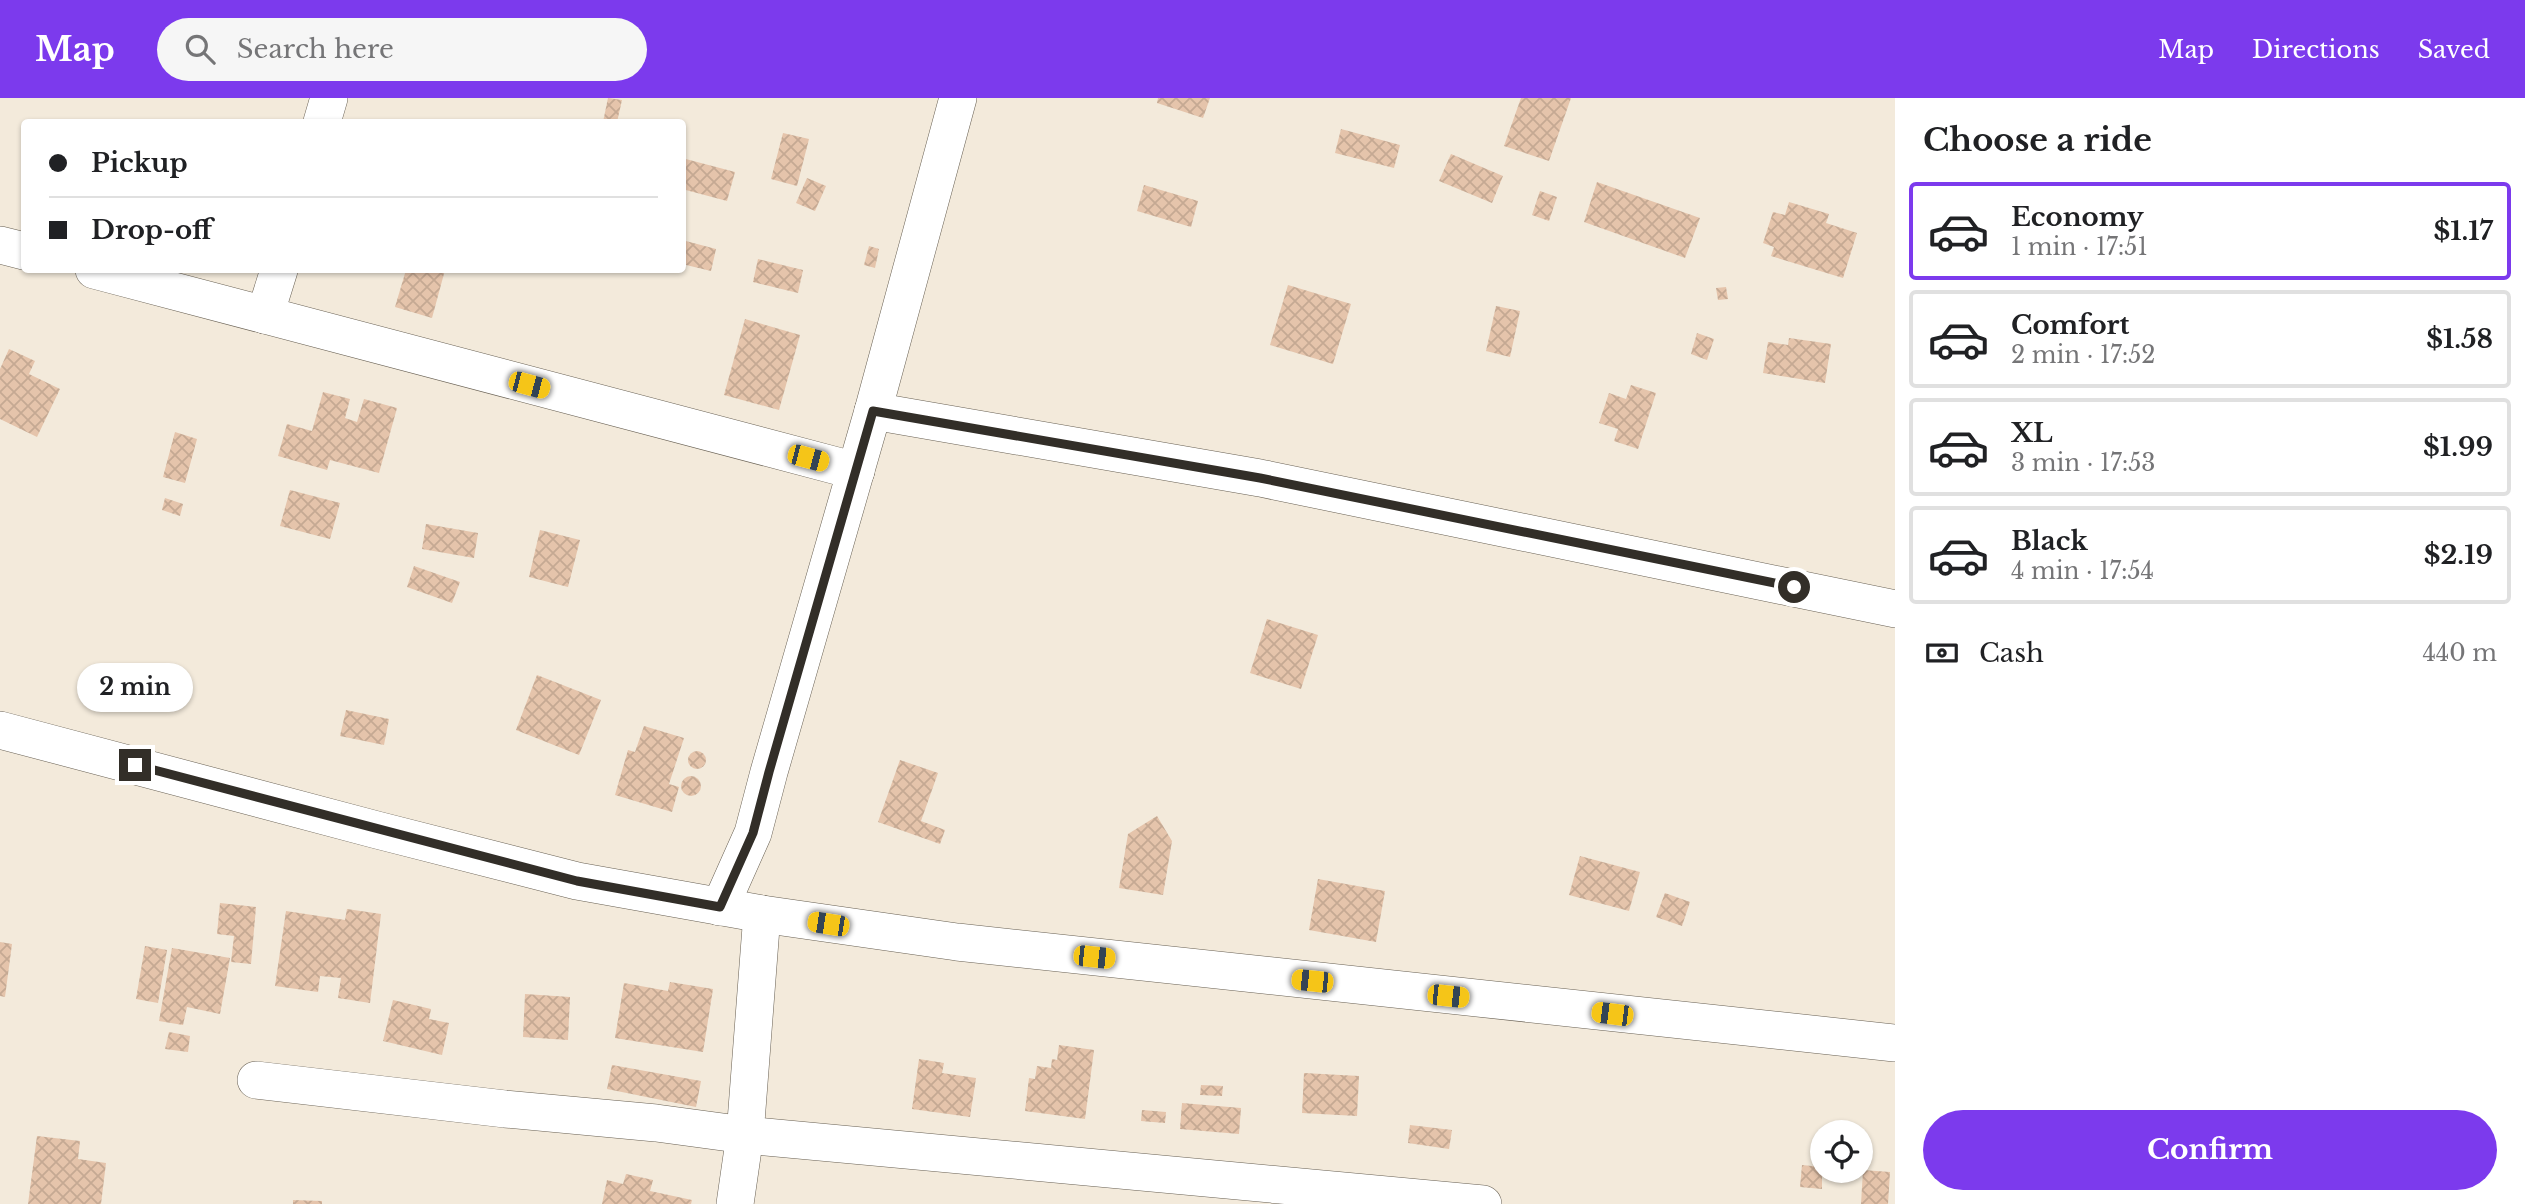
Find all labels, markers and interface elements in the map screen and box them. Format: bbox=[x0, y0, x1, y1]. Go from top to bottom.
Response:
search box bbox=[157, 18, 647, 81]
text: Map bbox=[35, 29, 115, 70]
icon: search bbox=[181, 30, 219, 68]
text: Search here bbox=[237, 33, 394, 65]
text: Map bbox=[2158, 35, 2214, 64]
text: Directions bbox=[2252, 35, 2380, 64]
text: Saved bbox=[2418, 35, 2490, 64]
text: Choose a ride bbox=[1923, 120, 2152, 160]
text: Pickup bbox=[91, 147, 188, 179]
icon: car bbox=[1927, 200, 1990, 263]
text: Economy bbox=[2011, 201, 2144, 233]
text: Drop-off bbox=[91, 214, 212, 246]
text: $1.17 bbox=[2433, 215, 2493, 247]
text: 1 min · 17:51 bbox=[2011, 233, 2148, 261]
icon: car bbox=[1927, 308, 1990, 371]
text: Comfort bbox=[2011, 309, 2129, 341]
text: $1.58 bbox=[2426, 323, 2493, 355]
text: 2 min · 17:52 bbox=[2011, 341, 2156, 369]
car bbox=[506, 369, 553, 401]
icon: car bbox=[1927, 416, 1990, 479]
text: XL bbox=[2011, 417, 2053, 449]
text: $1.99 bbox=[2423, 431, 2493, 463]
car bbox=[785, 442, 832, 474]
text: 3 min · 17:53 bbox=[2011, 449, 2156, 477]
icon: car bbox=[1927, 524, 1990, 587]
text: Black bbox=[2011, 525, 2088, 557]
text: $2.19 bbox=[2424, 539, 2493, 571]
text: 4 min · 17:54 bbox=[2011, 557, 2154, 585]
route start bbox=[1778, 571, 1810, 603]
icon: cash bbox=[1923, 634, 1961, 672]
text: Cash bbox=[1979, 637, 2044, 669]
text: 440 m bbox=[2422, 639, 2497, 667]
callout: 2 min bbox=[77, 664, 193, 712]
text: 2 min bbox=[99, 673, 171, 701]
route end bbox=[119, 749, 151, 781]
car bbox=[806, 910, 851, 938]
car bbox=[1073, 944, 1116, 970]
car bbox=[1291, 968, 1334, 994]
car bbox=[1427, 983, 1470, 1009]
car bbox=[1590, 1001, 1635, 1027]
button: Confirm bbox=[1923, 1110, 2497, 1190]
map controls bbox=[1810, 1120, 1873, 1183]
button: locate bbox=[1810, 1120, 1873, 1183]

